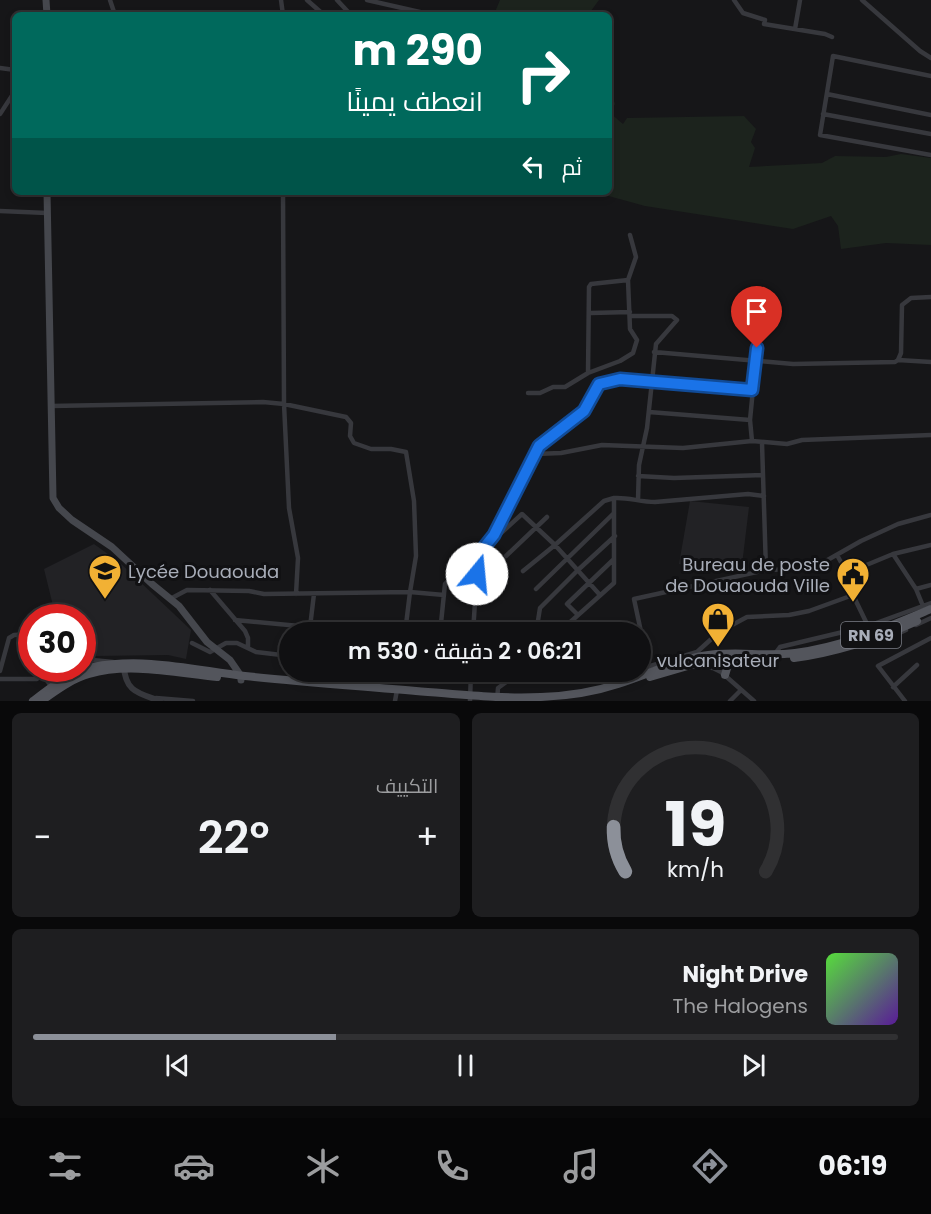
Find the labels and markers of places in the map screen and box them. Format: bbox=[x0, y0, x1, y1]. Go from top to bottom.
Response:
pin bbox=[731, 286, 782, 348]
place label: Bureau de poste de Douaouda Ville bbox=[665, 552, 830, 598]
school or university icon: Lycée Douaouda bbox=[87, 553, 123, 600]
public building icon: Bureau de poste de Douaouda Ville bbox=[835, 556, 871, 603]
place label: Lycée Douaouda bbox=[128, 559, 279, 584]
shop icon: vulcanisateur bbox=[700, 601, 736, 648]
place label: vulcanisateur bbox=[657, 648, 780, 673]

